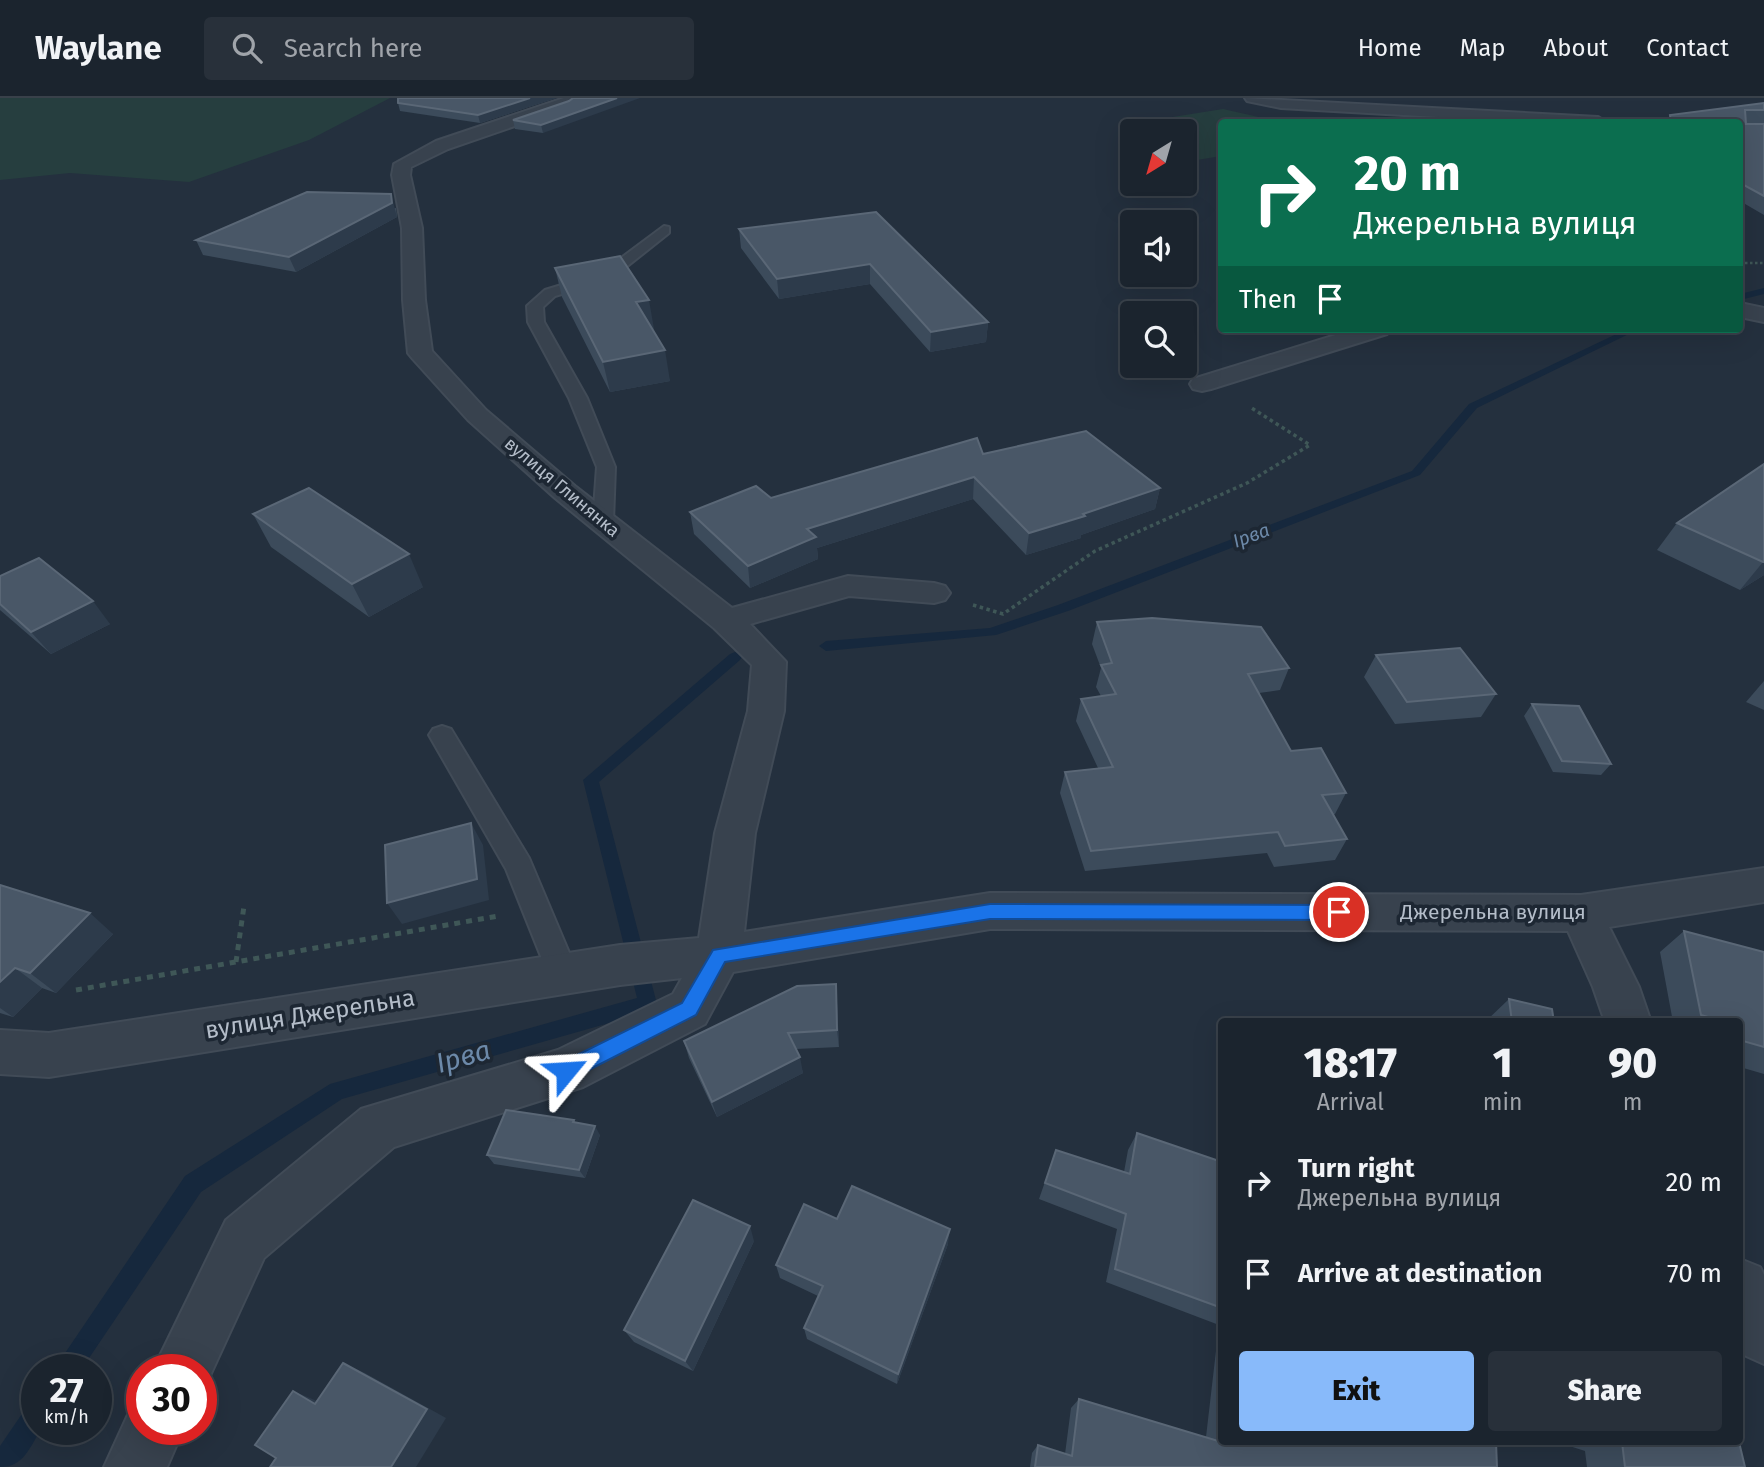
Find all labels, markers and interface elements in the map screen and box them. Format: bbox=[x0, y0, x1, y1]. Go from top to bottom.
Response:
search box bbox=[204, 17, 694, 80]
text: Waylane bbox=[35, 28, 162, 68]
icon: search bbox=[228, 29, 266, 67]
text: Search here bbox=[284, 33, 423, 64]
text: Home bbox=[1358, 34, 1422, 62]
text: Map bbox=[1460, 34, 1506, 62]
text: About bbox=[1544, 34, 1608, 62]
text: Contact bbox=[1646, 34, 1729, 62]
north arrow bbox=[1120, 119, 1197, 196]
map controls bbox=[1120, 119, 1197, 378]
text: 20 m bbox=[1354, 144, 1461, 203]
icon: right bbox=[1239, 147, 1330, 238]
text: Джерельна вулиця bbox=[1354, 204, 1637, 242]
button: sound bbox=[1120, 210, 1197, 287]
icon: arrive bbox=[1311, 280, 1349, 318]
text: Then bbox=[1239, 284, 1297, 315]
button: search bbox=[1120, 301, 1197, 378]
street label: вулиця Глинянка bbox=[500, 432, 624, 542]
water label: Ірва bbox=[1230, 518, 1273, 553]
pin bbox=[1309, 882, 1369, 942]
icon: arrive bbox=[1320, 893, 1358, 931]
street label: Джерельна вулиця bbox=[1399, 899, 1586, 925]
street label: вулиця Джерельна bbox=[203, 984, 417, 1044]
water label: Ірва bbox=[432, 1033, 494, 1080]
position arrow bbox=[529, 1034, 603, 1108]
text: 18:17 bbox=[1304, 1038, 1397, 1088]
text: 1 bbox=[1493, 1038, 1513, 1088]
text: 90 bbox=[1608, 1038, 1657, 1088]
text: Arrival bbox=[1317, 1088, 1384, 1116]
text: min bbox=[1483, 1088, 1522, 1116]
text: m bbox=[1623, 1088, 1643, 1116]
text: Turn right bbox=[1298, 1153, 1415, 1184]
icon: right bbox=[1239, 1164, 1277, 1202]
text: 20 m bbox=[1665, 1167, 1722, 1198]
text: Джерельна вулиця bbox=[1298, 1184, 1501, 1212]
icon: arrive bbox=[1239, 1255, 1277, 1293]
text: Arrive at destination bbox=[1298, 1258, 1542, 1289]
text: 70 m bbox=[1667, 1258, 1722, 1289]
button: Exit bbox=[1239, 1351, 1474, 1431]
button: Share bbox=[1488, 1351, 1722, 1431]
speed limit sign: 30 bbox=[126, 1354, 217, 1445]
text: 27 bbox=[49, 1369, 84, 1411]
text: km/h bbox=[44, 1406, 89, 1428]

